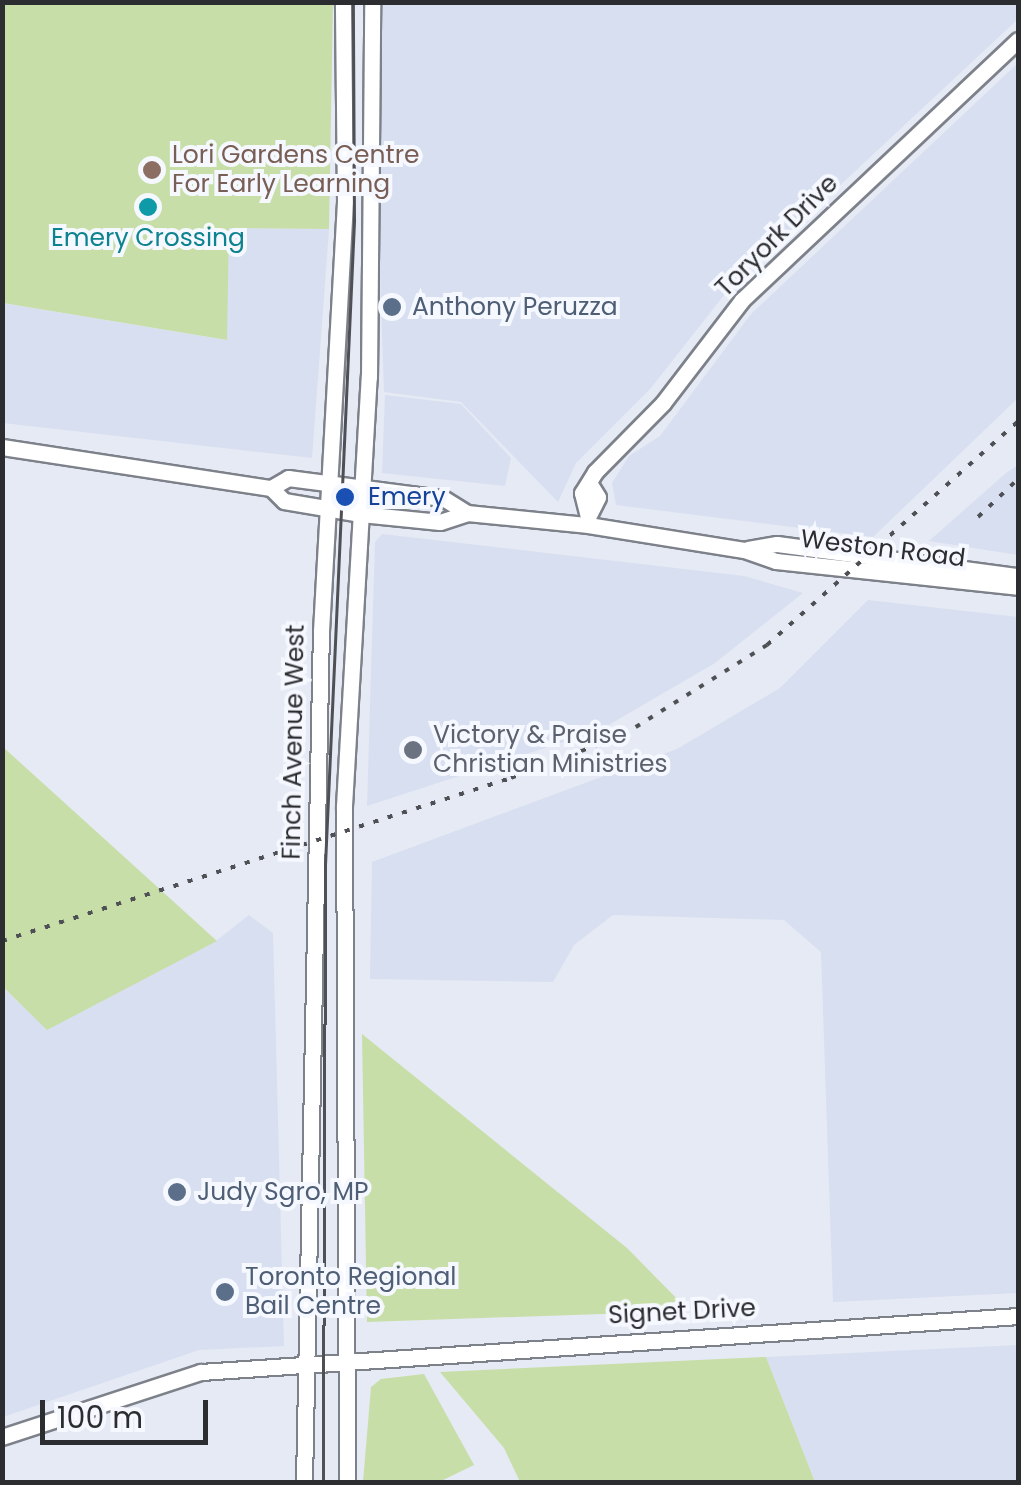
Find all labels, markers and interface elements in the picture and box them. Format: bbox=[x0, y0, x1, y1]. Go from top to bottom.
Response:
place label: Lori Gardens Centre For Early Learning bbox=[172, 141, 419, 200]
marker: Lori Gardens Centre For Early Learning bbox=[141, 159, 163, 181]
street label: Toryork Drive bbox=[710, 169, 844, 303]
marker: Emery Crossing bbox=[137, 196, 159, 218]
place label: Emery Crossing bbox=[51, 223, 245, 253]
place label: Anthony Peruzza bbox=[412, 292, 618, 322]
marker: Anthony Peruzza bbox=[381, 296, 403, 318]
place label: Emery bbox=[368, 482, 445, 512]
marker: Emery bbox=[332, 484, 358, 510]
street label: Weston Road bbox=[799, 524, 967, 574]
street label: Finch Avenue West bbox=[277, 624, 311, 860]
place label: Victory & Praise Christian Ministries bbox=[433, 721, 668, 780]
marker: Victory & Praise Christian Ministries bbox=[402, 739, 424, 761]
place label: Judy Sgro, MP bbox=[197, 1177, 368, 1207]
marker: Judy Sgro, MP bbox=[166, 1181, 188, 1203]
place label: Toronto Regional Bail Centre bbox=[245, 1263, 456, 1322]
marker: Toronto Regional Bail Centre bbox=[214, 1281, 236, 1303]
street label: Signet Drive bbox=[607, 1293, 757, 1331]
scale bar bbox=[45, 1380, 212, 1442]
text: 100 m bbox=[57, 1396, 143, 1439]

